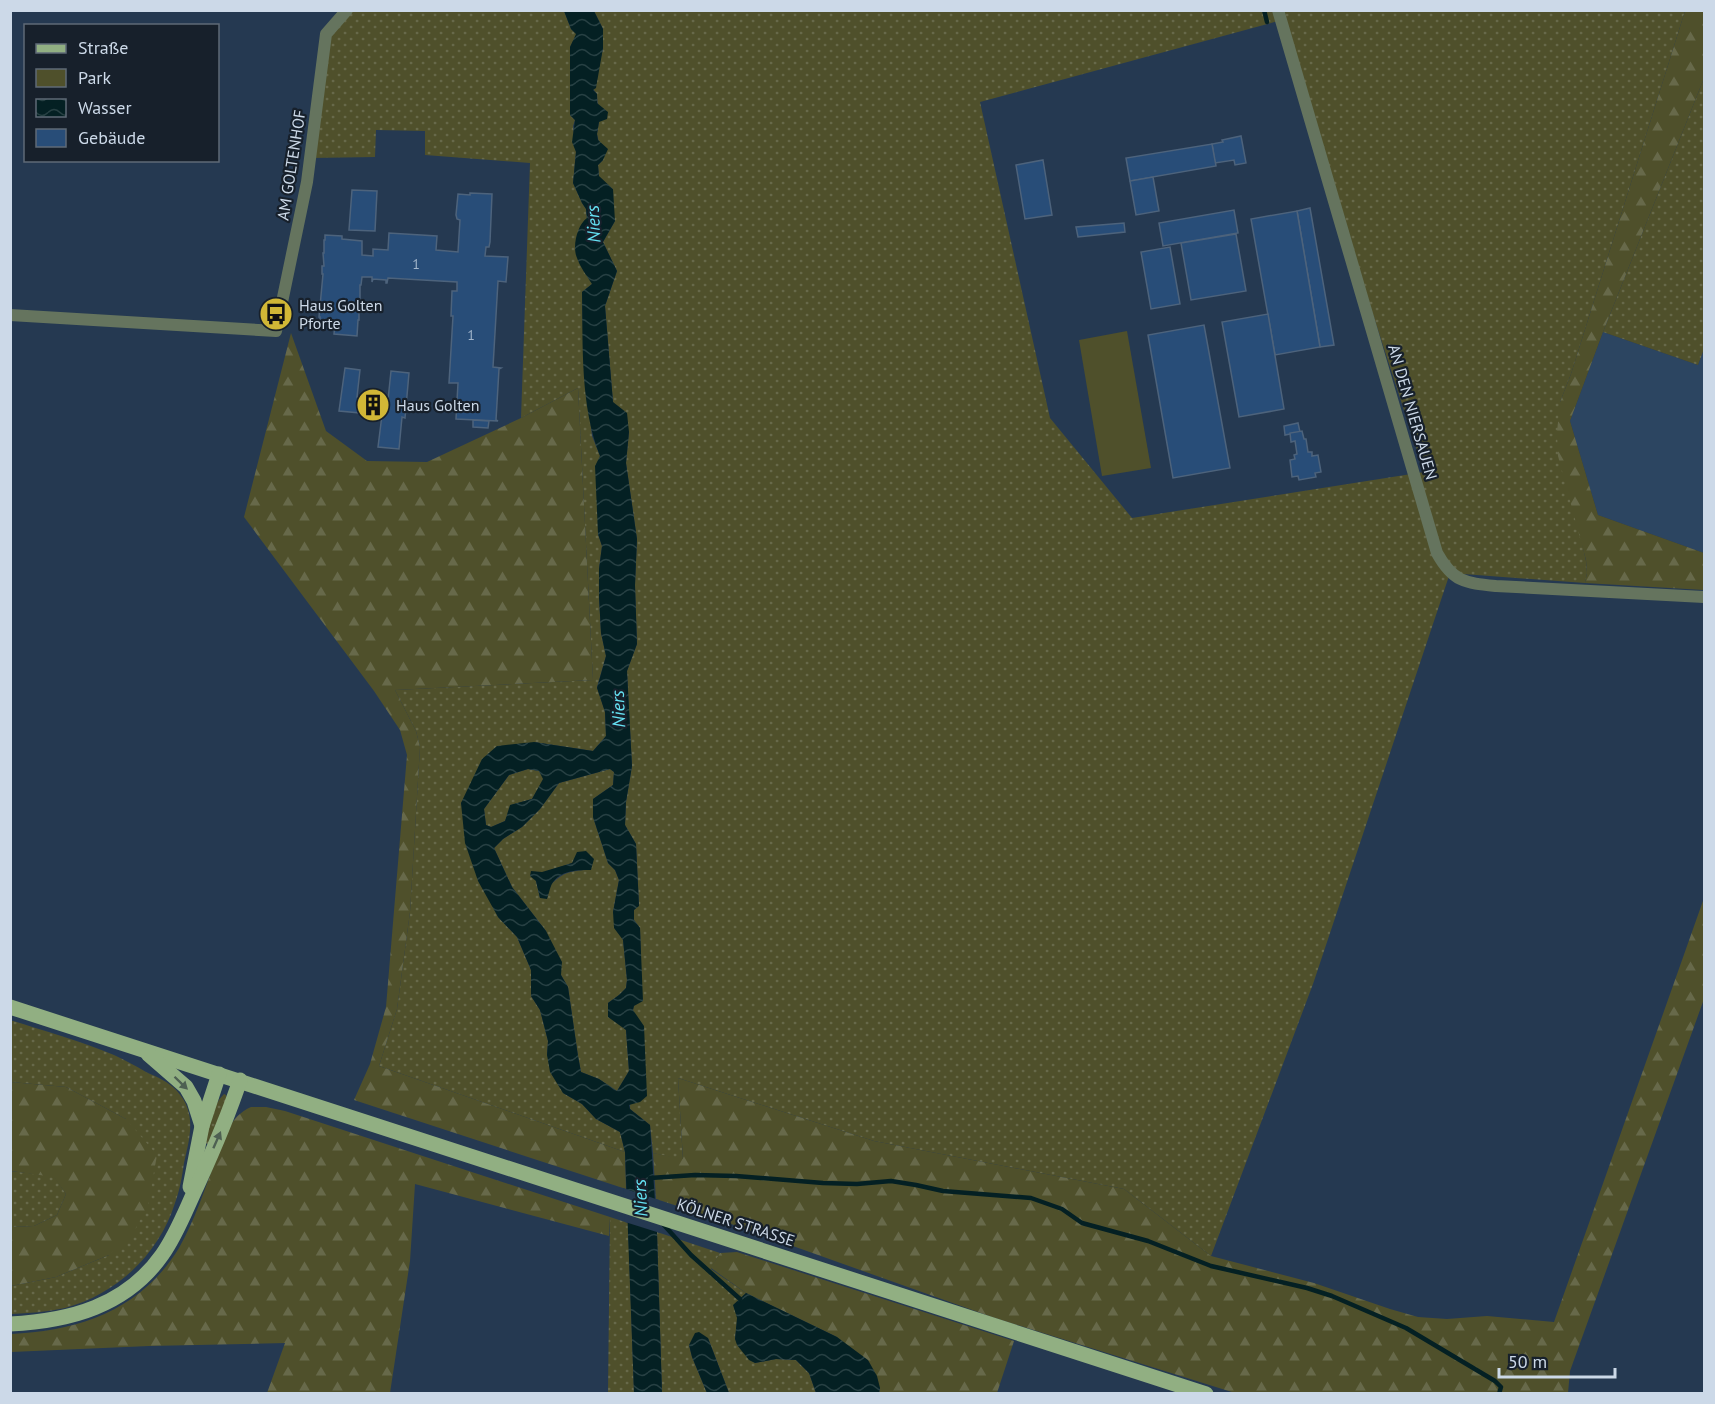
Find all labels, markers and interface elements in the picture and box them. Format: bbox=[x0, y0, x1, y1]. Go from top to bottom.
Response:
legend bbox=[24, 24, 219, 162]
text: Straße bbox=[78, 36, 129, 59]
text: Park bbox=[78, 66, 111, 89]
text: Wasser bbox=[78, 96, 132, 119]
street label: AM GOLTENHOF bbox=[272, 108, 310, 222]
text: Gebäude bbox=[78, 126, 145, 149]
water label: Niers bbox=[580, 204, 605, 243]
house number: 1 bbox=[412, 255, 420, 273]
place label: Haus Golten Pforte bbox=[299, 295, 383, 333]
bus stop icon: Haus Golten Pforte bbox=[258, 296, 294, 332]
house number: 1 bbox=[467, 326, 475, 344]
street label: AN DEN NIERSAUEN bbox=[1384, 342, 1442, 482]
building icon: Haus Golten bbox=[355, 387, 391, 423]
place label: Haus Golten bbox=[396, 395, 480, 415]
water label: Niers bbox=[606, 689, 630, 728]
one-way arrow bbox=[173, 1075, 187, 1089]
one-way arrow bbox=[213, 1132, 222, 1149]
water label: Niers bbox=[627, 1178, 652, 1217]
street label: KÖLNER STRASSE bbox=[675, 1194, 797, 1250]
scale bar bbox=[1499, 1341, 1614, 1379]
text: 50 m bbox=[1508, 1350, 1547, 1373]

